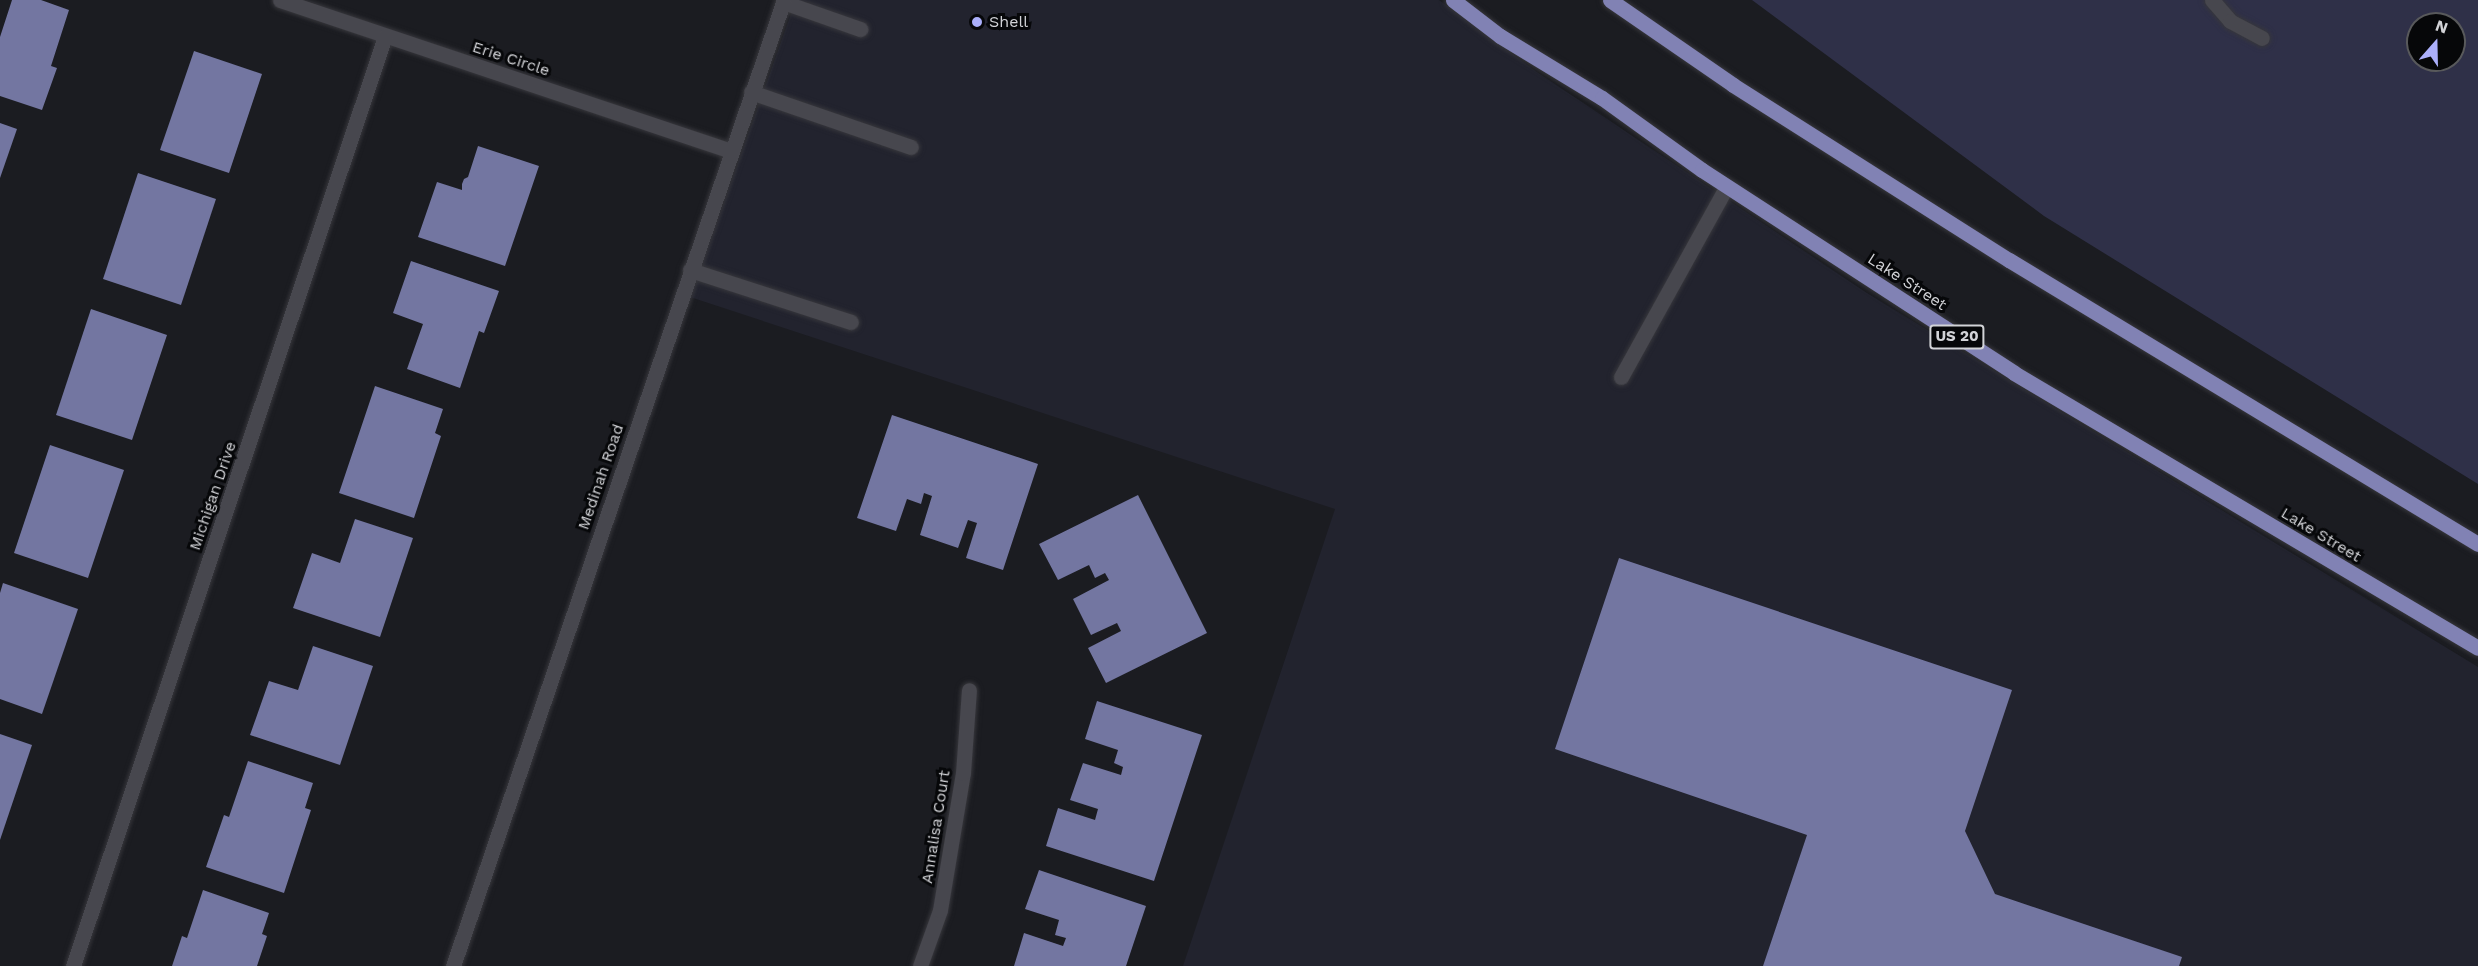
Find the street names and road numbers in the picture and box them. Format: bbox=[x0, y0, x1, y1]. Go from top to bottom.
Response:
street label: Erie Circle bbox=[470, 37, 552, 81]
street label: Lake Street bbox=[1864, 249, 1950, 315]
road number: US 20 bbox=[1928, 325, 1986, 349]
street label: Medinah Road bbox=[574, 422, 628, 532]
street label: Michigan Drive bbox=[185, 439, 241, 553]
street label: Lake Street bbox=[2277, 504, 2365, 566]
street label: Annalisa Court bbox=[918, 769, 954, 885]

